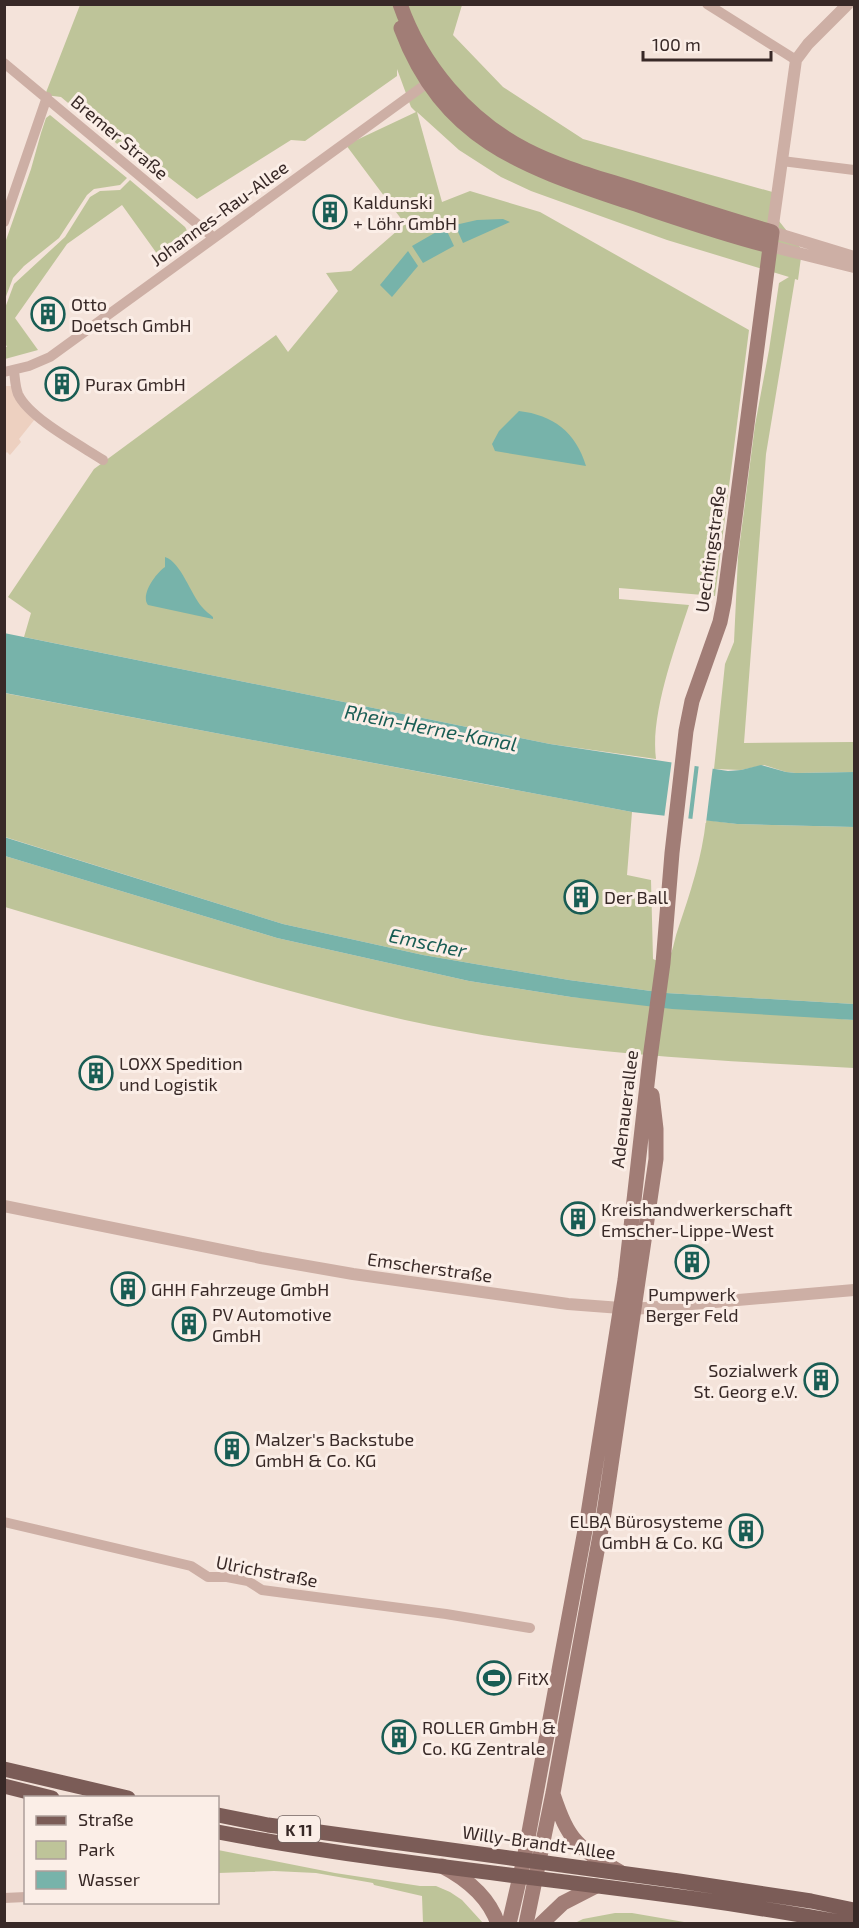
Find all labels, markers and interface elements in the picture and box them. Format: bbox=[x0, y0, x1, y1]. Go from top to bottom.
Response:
scale bar bbox=[643, 24, 770, 62]
text: 100 m bbox=[652, 33, 701, 55]
street label: Bremer Straße bbox=[67, 90, 173, 184]
street label: Johannes-Rau-Allee bbox=[146, 156, 292, 270]
place label: Kaldunski + Löhr GmbH bbox=[353, 191, 457, 234]
building icon: Kaldunski + Löhr GmbH bbox=[312, 194, 348, 230]
place label: Otto Doetsch GmbH bbox=[71, 293, 191, 336]
building icon: Otto Doetsch GmbH bbox=[30, 296, 66, 332]
building icon: Purax GmbH bbox=[44, 366, 80, 402]
place label: Purax GmbH bbox=[85, 373, 186, 395]
street label: Uechtingstraße bbox=[690, 484, 730, 614]
water label: Rhein-Herne-Kanal bbox=[343, 699, 519, 755]
building icon: Der Ball bbox=[563, 879, 599, 915]
place label: Der Ball bbox=[604, 886, 669, 908]
water label: Emscher bbox=[387, 922, 470, 962]
street label: Adenauerallee bbox=[606, 1049, 642, 1169]
place label: LOXX Spedition und Logistik bbox=[119, 1052, 243, 1095]
building icon: LOXX Spedition und Logistik bbox=[78, 1055, 114, 1091]
place label: Kreishandwerkerschaft Emscher-Lippe-West bbox=[601, 1198, 793, 1241]
building icon: Kreishandwerkerschaft Emscher-Lippe-West bbox=[560, 1201, 596, 1237]
building icon: Pumpwerk Berger Feld bbox=[674, 1244, 710, 1280]
street label: Emscherstraße bbox=[366, 1247, 494, 1287]
building icon: GHH Fahrzeuge GmbH bbox=[110, 1271, 146, 1307]
place label: GHH Fahrzeuge GmbH bbox=[151, 1278, 329, 1300]
place label: Pumpwerk Berger Feld bbox=[645, 1283, 739, 1326]
place label: PV Automotive GmbH bbox=[212, 1303, 332, 1346]
building icon: PV Automotive GmbH bbox=[171, 1306, 207, 1342]
place label: Sozialwerk St. Georg e.V. bbox=[693, 1359, 798, 1402]
building icon: Sozialwerk St. Georg e.V. bbox=[803, 1362, 839, 1398]
place label: Malzer's Backstube GmbH & Co. KG bbox=[255, 1428, 414, 1471]
building icon: Malzer's Backstube GmbH & Co. KG bbox=[214, 1431, 250, 1467]
place label: ELBA Bürosysteme GmbH & Co. KG bbox=[569, 1510, 723, 1553]
building icon: ELBA Bürosysteme GmbH & Co. KG bbox=[728, 1513, 764, 1549]
street label: Ulrichstraße bbox=[214, 1550, 320, 1592]
sports icon: FitX bbox=[476, 1660, 512, 1696]
place label: FitX bbox=[517, 1667, 549, 1689]
place label: ROLLER GmbH & Co. KG Zentrale bbox=[422, 1716, 556, 1759]
building icon: ROLLER GmbH & Co. KG Zentrale bbox=[381, 1719, 417, 1755]
legend bbox=[24, 1796, 219, 1904]
text: Straße bbox=[78, 1808, 134, 1830]
road number: K 11 bbox=[278, 1816, 320, 1842]
street label: Willy-Brandt-Allee bbox=[461, 1820, 617, 1864]
text: Park bbox=[78, 1838, 115, 1860]
text: Wasser bbox=[78, 1868, 140, 1890]

